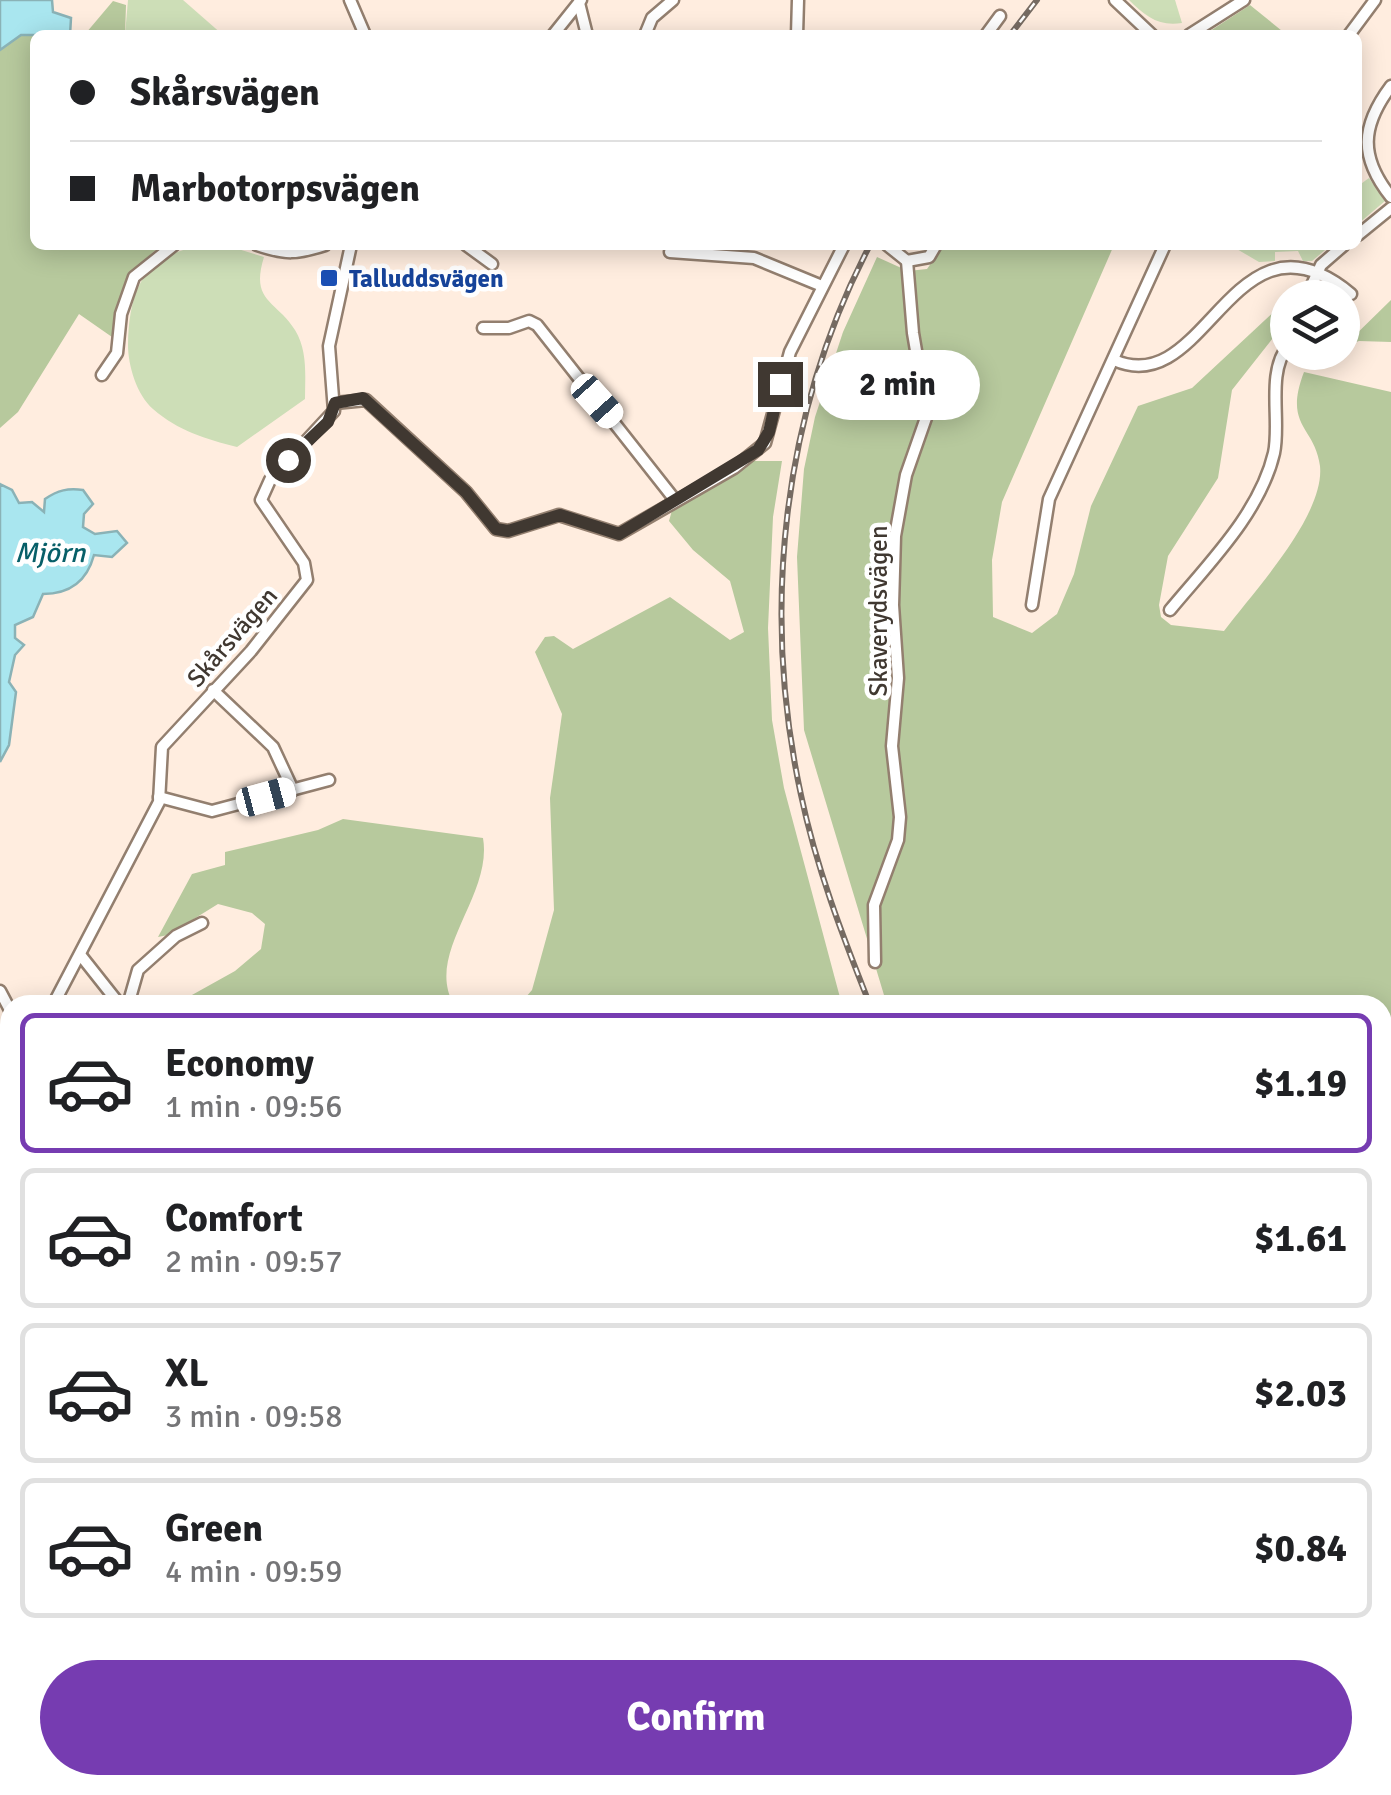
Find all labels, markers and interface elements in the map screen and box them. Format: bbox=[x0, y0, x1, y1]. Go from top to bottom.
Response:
text: Skårsvägen bbox=[130, 69, 320, 116]
text: Marbotorpsvägen bbox=[130, 165, 420, 212]
place label: Talluddsvägen bbox=[349, 263, 504, 294]
marker: Talluddsvägen bbox=[318, 267, 340, 289]
map controls bbox=[1270, 280, 1360, 370]
button: layers bbox=[1270, 280, 1360, 370]
callout: 2 min bbox=[815, 349, 980, 419]
route end bbox=[758, 362, 803, 407]
text: 2 min bbox=[859, 365, 936, 404]
car bbox=[566, 369, 628, 433]
route start bbox=[266, 438, 311, 483]
street label: Skaverydsvägen bbox=[863, 525, 894, 697]
water label: Mjörn bbox=[15, 536, 86, 570]
street label: Skårsvägen bbox=[180, 581, 284, 693]
car bbox=[233, 775, 299, 819]
icon: car bbox=[45, 1038, 135, 1128]
text: Economy bbox=[165, 1040, 314, 1087]
text: $1.19 bbox=[1254, 1060, 1347, 1107]
text: 1 min · 09:56 bbox=[165, 1087, 343, 1126]
icon: car bbox=[45, 1193, 135, 1283]
text: Comfort bbox=[165, 1195, 303, 1242]
text: $1.61 bbox=[1254, 1215, 1347, 1262]
text: 2 min · 09:57 bbox=[165, 1242, 343, 1281]
icon: car bbox=[45, 1348, 135, 1438]
text: XL bbox=[165, 1350, 208, 1397]
text: $2.03 bbox=[1254, 1370, 1347, 1417]
text: 3 min · 09:58 bbox=[165, 1397, 343, 1436]
icon: car bbox=[45, 1503, 135, 1593]
text: Green bbox=[165, 1505, 263, 1552]
text: $0.84 bbox=[1254, 1525, 1347, 1572]
text: 4 min · 09:59 bbox=[165, 1552, 343, 1591]
button: Confirm bbox=[40, 1660, 1352, 1775]

